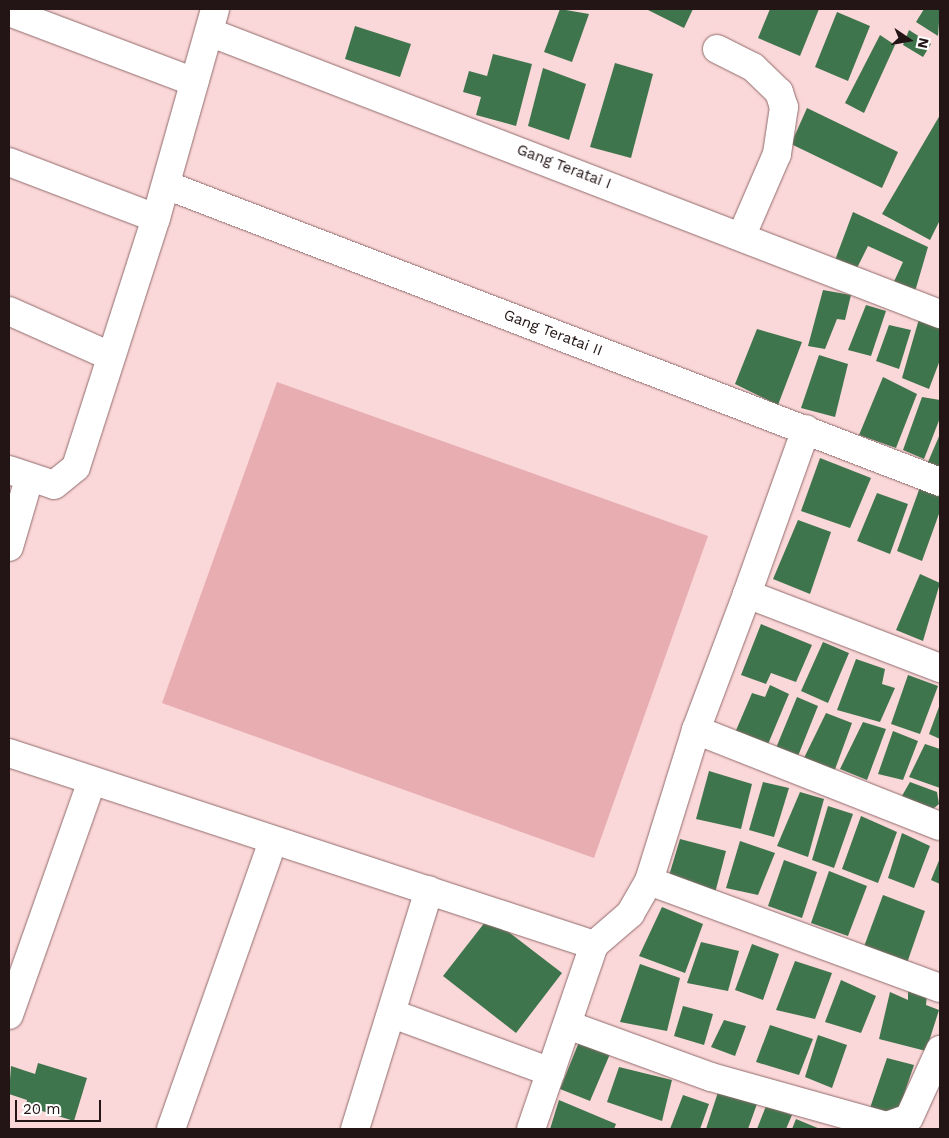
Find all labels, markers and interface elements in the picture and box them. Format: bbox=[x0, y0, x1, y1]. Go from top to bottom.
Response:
north arrow bbox=[884, 15, 934, 65]
text: N bbox=[915, 36, 933, 50]
street label: Gang Teratai I bbox=[514, 141, 614, 193]
street label: Gang Teratai II bbox=[501, 306, 605, 360]
scale bar bbox=[18, 1090, 104, 1122]
text: 20 m bbox=[23, 1100, 61, 1118]

